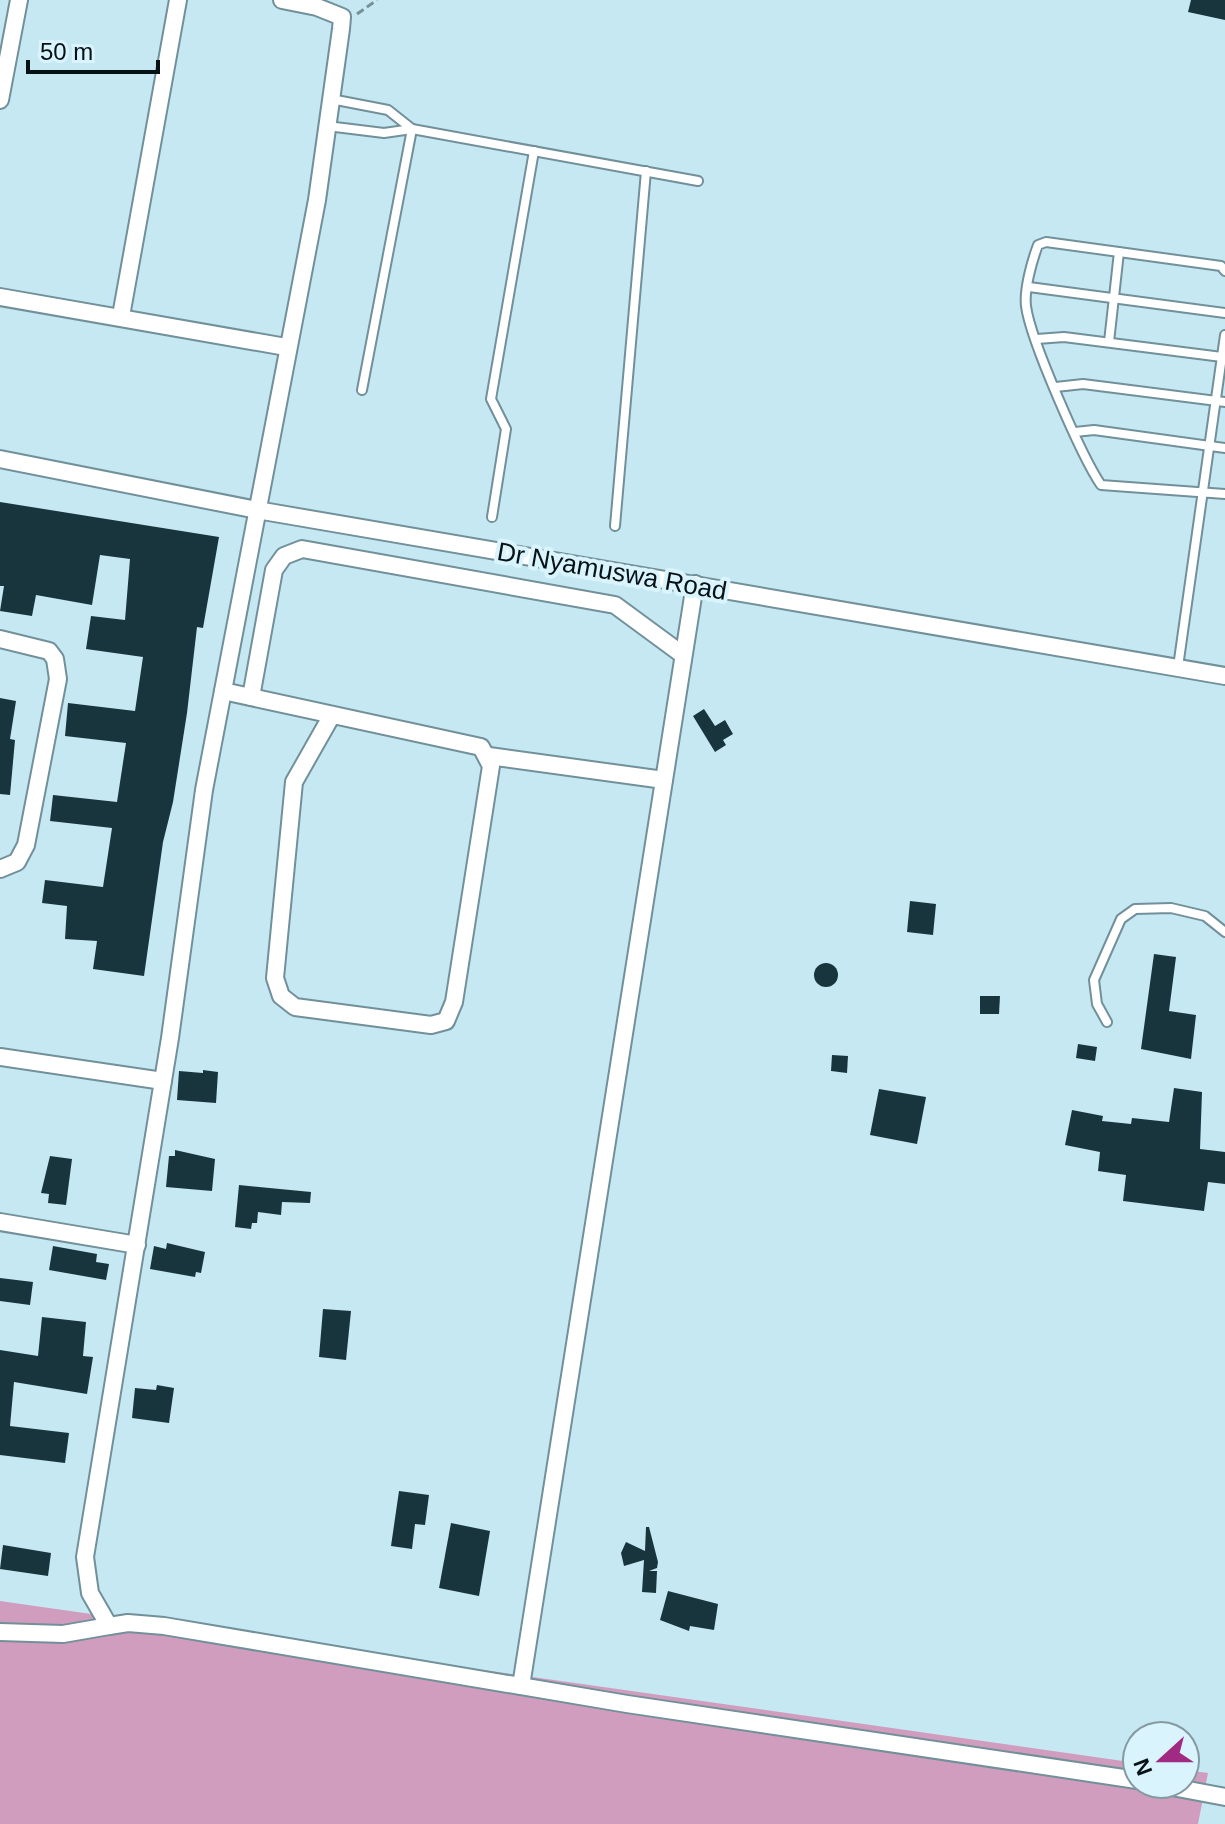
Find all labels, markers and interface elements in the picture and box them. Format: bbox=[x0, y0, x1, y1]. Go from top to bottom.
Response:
scale bar bbox=[28, 24, 158, 74]
text: 50 m bbox=[40, 38, 93, 65]
street label: Dr Nyamuswa Road bbox=[495, 536, 729, 606]
north arrow bbox=[1121, 1720, 1201, 1800]
text: N bbox=[1128, 1755, 1157, 1779]

